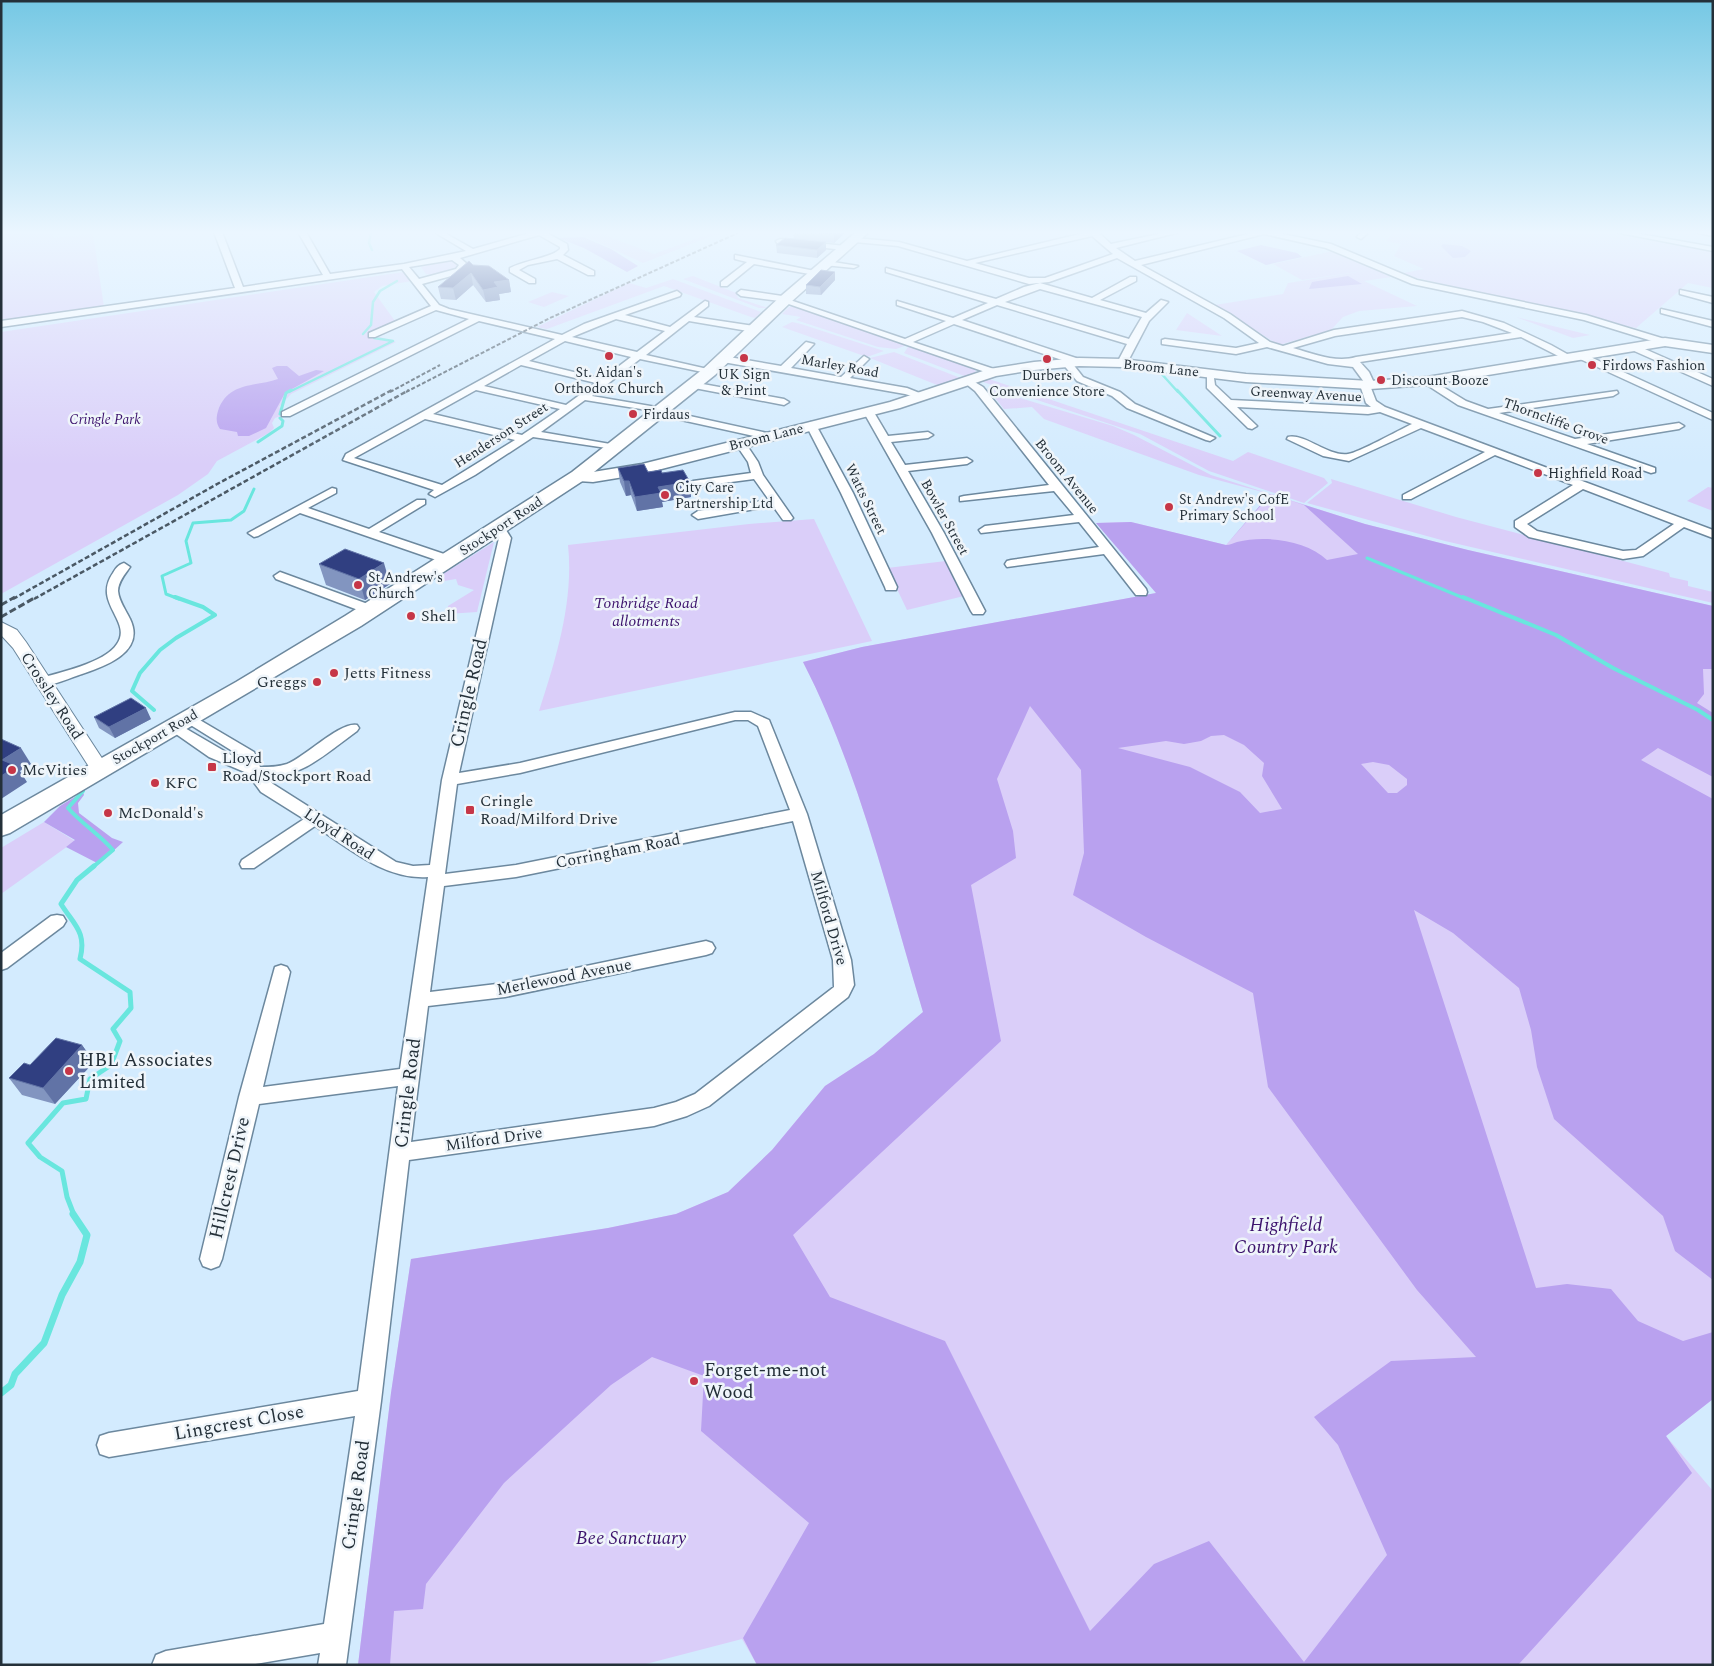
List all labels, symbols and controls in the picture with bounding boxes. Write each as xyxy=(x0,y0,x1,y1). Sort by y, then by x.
street label: Marley Road xyxy=(800,349,881,383)
marker: St. Aidan's Orthodox Church xyxy=(603,350,615,362)
marker: UK Sign & Print xyxy=(738,352,750,364)
marker: Durbers Convenience Store xyxy=(1041,353,1053,365)
street label: Broom Lane xyxy=(1122,354,1200,382)
place label: Firdows Fashion xyxy=(1602,355,1705,376)
marker: Firdows Fashion xyxy=(1586,359,1598,371)
place label: St. Aidan's Orthodox Church xyxy=(554,362,664,399)
place label: UK Sign & Print xyxy=(718,364,770,401)
place label: Durbers Convenience Store xyxy=(989,365,1105,402)
place label: Discount Booze xyxy=(1391,370,1489,391)
marker: Discount Booze xyxy=(1375,374,1387,386)
street label: Greenway Avenue xyxy=(1250,381,1363,407)
street label: Thorncliffe Grove xyxy=(1500,392,1612,450)
street label: Henderson Street xyxy=(450,397,552,473)
place label: Firdaus xyxy=(643,404,690,425)
marker: Firdaus xyxy=(627,408,639,420)
park label: Cringle Park xyxy=(69,409,141,430)
street label: Broom Lane xyxy=(727,418,806,456)
street label: Broom Avenue xyxy=(1030,434,1104,518)
street label: Watts Street xyxy=(840,460,892,538)
place label: Highfield Road xyxy=(1548,463,1642,484)
marker: Highfield Road xyxy=(1532,467,1544,479)
street label: Bowler Street xyxy=(915,475,975,559)
place label: City Care Partnership Ltd xyxy=(675,477,773,514)
marker: City Care Partnership Ltd xyxy=(659,489,671,501)
place label: St Andrew's CofE Primary School xyxy=(1179,489,1289,526)
street label: Stockport Road xyxy=(455,491,547,561)
marker: St Andrew's CofE Primary School xyxy=(1163,501,1175,513)
place label: St Andrew's Church xyxy=(368,567,443,604)
marker: St Andrew's Church xyxy=(352,579,364,591)
park label: Tonbridge Road allotments xyxy=(594,591,698,633)
place label: Shell xyxy=(421,604,456,628)
marker: Shell xyxy=(405,610,417,622)
street label: Cringle Road xyxy=(442,636,496,750)
street label: Crossley Road xyxy=(15,647,89,745)
place label: Jetts Fitness xyxy=(344,661,431,685)
marker: Jetts Fitness xyxy=(328,667,340,679)
place label: Greggs xyxy=(257,670,307,694)
marker: Greggs xyxy=(311,676,323,688)
street label: Stockport Road xyxy=(108,704,202,770)
place label: Lloyd Road/Stockport Road xyxy=(222,746,372,788)
place label: McVities xyxy=(22,758,87,782)
marker: Lloyd Road/Stockport Road xyxy=(206,761,218,773)
marker: McVities xyxy=(6,764,18,776)
place label: KFC xyxy=(165,771,198,795)
marker: KFC xyxy=(149,777,161,789)
place label: Cringle Road/Milford Drive xyxy=(480,789,618,831)
place label: McDonald's xyxy=(118,801,204,825)
street label: Lloyd Road xyxy=(299,802,379,866)
marker: Cringle Road/Milford Drive xyxy=(464,804,476,816)
marker: McDonald's xyxy=(102,807,114,819)
street label: Corringham Road xyxy=(554,827,683,875)
street label: Milford Drive xyxy=(804,868,854,968)
street label: Merlewood Avenue xyxy=(494,952,634,1002)
street label: Cringle Road xyxy=(387,1036,429,1150)
place label: HBL Associates Limited xyxy=(79,1046,213,1097)
marker: HBL Associates Limited xyxy=(63,1065,75,1077)
street label: Hillcrest Drive xyxy=(202,1114,258,1242)
street label: Milford Drive xyxy=(444,1120,544,1158)
park label: Highfield Country Park xyxy=(1234,1211,1338,1262)
place label: Forget-me-not Wood xyxy=(704,1356,827,1407)
marker: Forget-me-not Wood xyxy=(688,1375,700,1387)
street label: Lingcrest Close xyxy=(172,1397,306,1449)
street label: Cringle Road xyxy=(334,1438,378,1552)
park label: Bee Sanctuary xyxy=(576,1524,687,1553)

